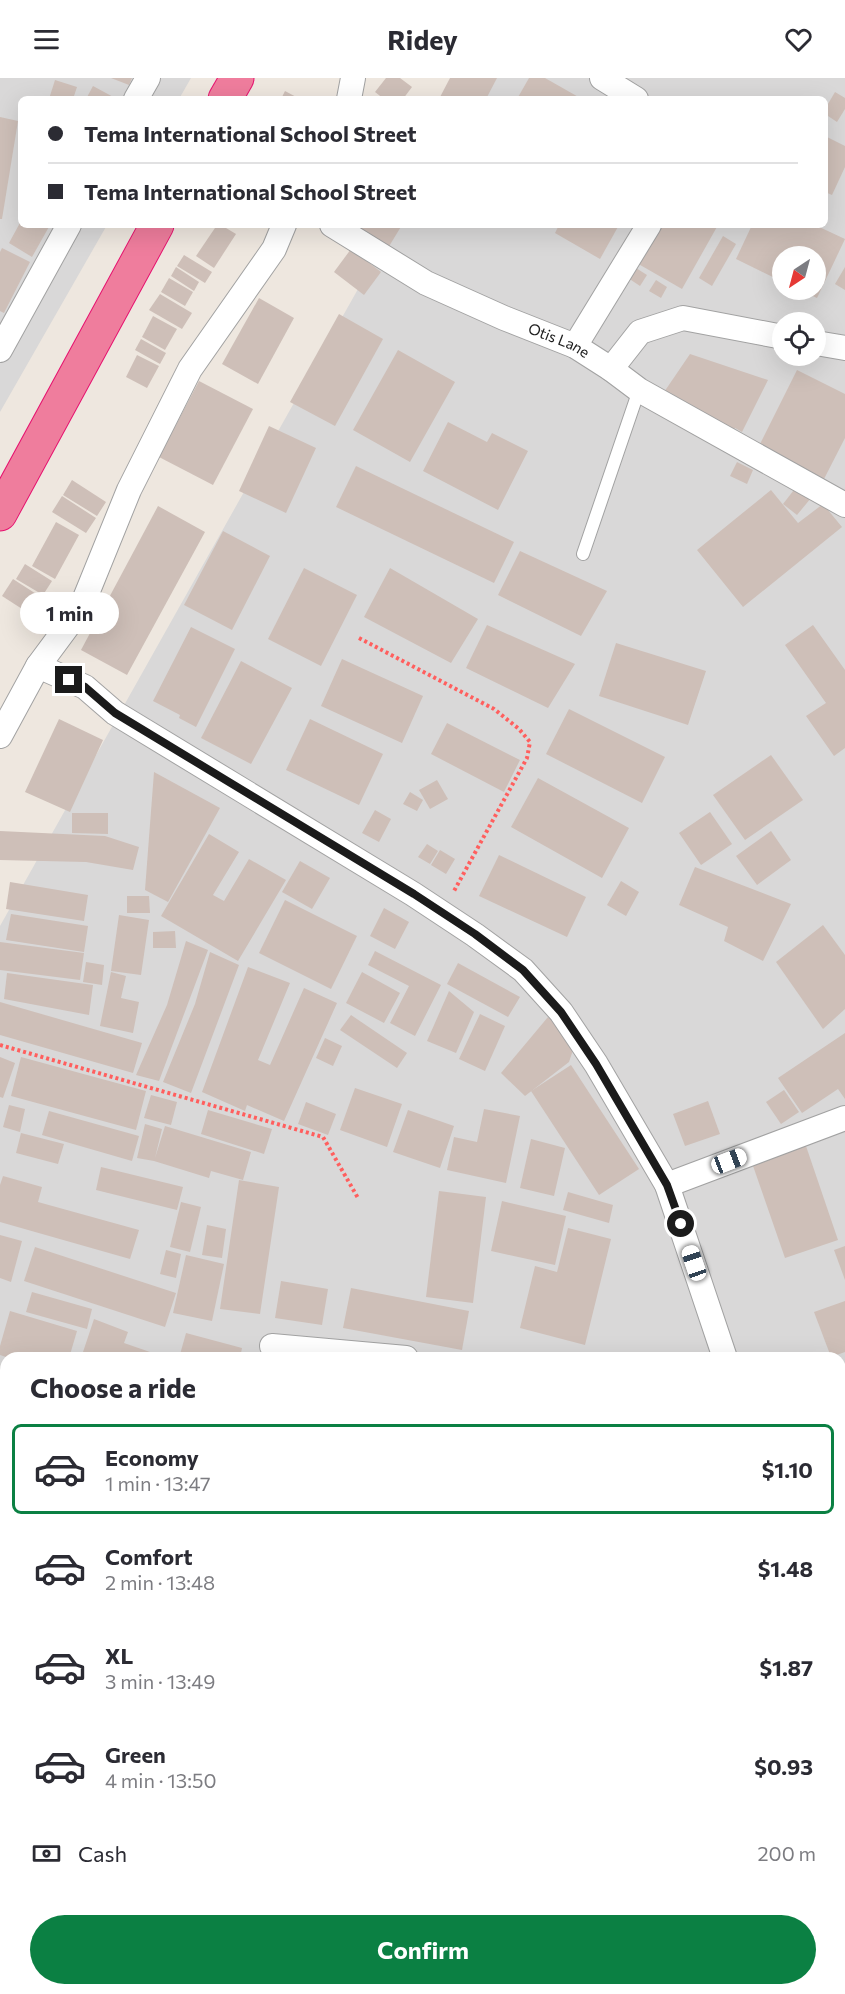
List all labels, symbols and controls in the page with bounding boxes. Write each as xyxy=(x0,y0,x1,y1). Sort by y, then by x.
icon: menu xyxy=(30,23,63,56)
text: Ridey xyxy=(387,23,458,56)
icon: heart xyxy=(782,23,815,56)
text: Tema International School Street xyxy=(84,120,417,147)
text: Tema International School Street xyxy=(84,178,417,205)
north arrow xyxy=(772,246,826,300)
map controls xyxy=(772,246,826,366)
button: locate xyxy=(772,312,826,366)
street label: Otis Lane xyxy=(526,318,593,361)
callout: 1 min xyxy=(20,593,118,635)
text: 1 min xyxy=(46,601,93,625)
route end xyxy=(55,666,82,693)
car xyxy=(709,1146,749,1176)
route start xyxy=(667,1210,694,1237)
car xyxy=(680,1243,708,1283)
text: Choose a ride xyxy=(30,1371,196,1404)
icon: car xyxy=(33,1442,87,1496)
text: Economy xyxy=(105,1444,199,1471)
text: $1.10 xyxy=(762,1456,813,1483)
text: 1 min · 13:47 xyxy=(105,1471,211,1495)
icon: car xyxy=(33,1541,87,1595)
text: Comfort xyxy=(105,1543,193,1570)
text: $1.48 xyxy=(758,1555,813,1582)
text: 2 min · 13:48 xyxy=(105,1570,215,1594)
icon: car xyxy=(33,1640,87,1694)
text: XL xyxy=(105,1642,133,1669)
text: $1.87 xyxy=(759,1654,813,1681)
text: 3 min · 13:49 xyxy=(105,1669,216,1693)
icon: car xyxy=(33,1739,87,1793)
text: Green xyxy=(105,1741,166,1768)
text: $0.93 xyxy=(754,1753,813,1780)
text: 4 min · 13:50 xyxy=(105,1768,216,1792)
icon: cash xyxy=(30,1837,63,1870)
text: Cash xyxy=(78,1840,127,1867)
text: 200 m xyxy=(758,1841,816,1865)
button: Confirm xyxy=(30,1915,816,1984)

